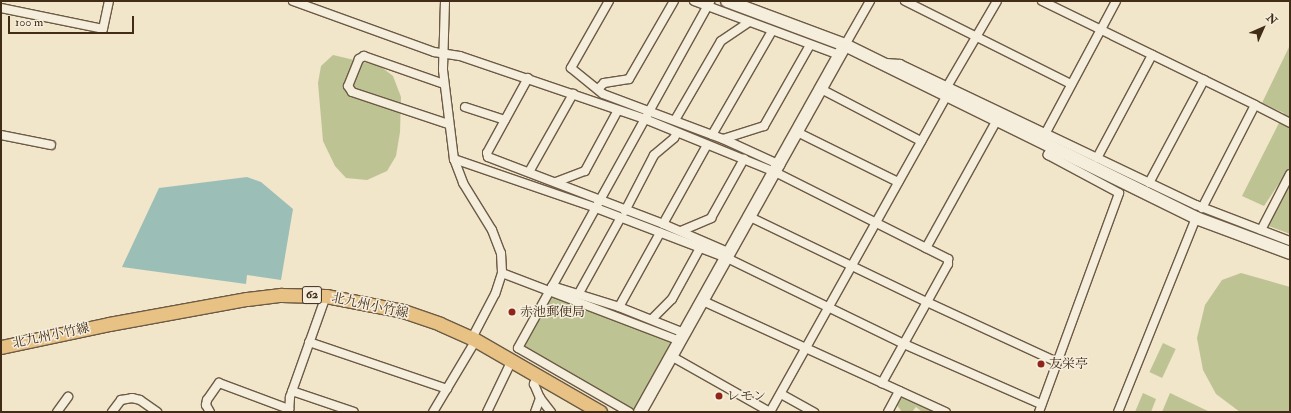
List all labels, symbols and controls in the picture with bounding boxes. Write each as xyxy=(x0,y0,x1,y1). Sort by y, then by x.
scale bar xyxy=(10,8,136,34)
north arrow xyxy=(1243,8,1283,48)
text: N xyxy=(1264,11,1280,27)
text: 100 m xyxy=(15,15,43,30)
road number: 62 xyxy=(301,285,323,305)
street label: 北九州小竹線 xyxy=(330,290,410,322)
place label: 赤池郵便局 xyxy=(520,304,585,320)
marker: 赤池郵便局 xyxy=(507,307,517,317)
street label: 北九州小竹線 xyxy=(11,320,91,352)
place label: 友栄亭 xyxy=(1049,356,1088,372)
marker: 友栄亭 xyxy=(1036,359,1046,369)
place label: レモン xyxy=(727,388,766,404)
marker: レモン xyxy=(714,391,724,401)

